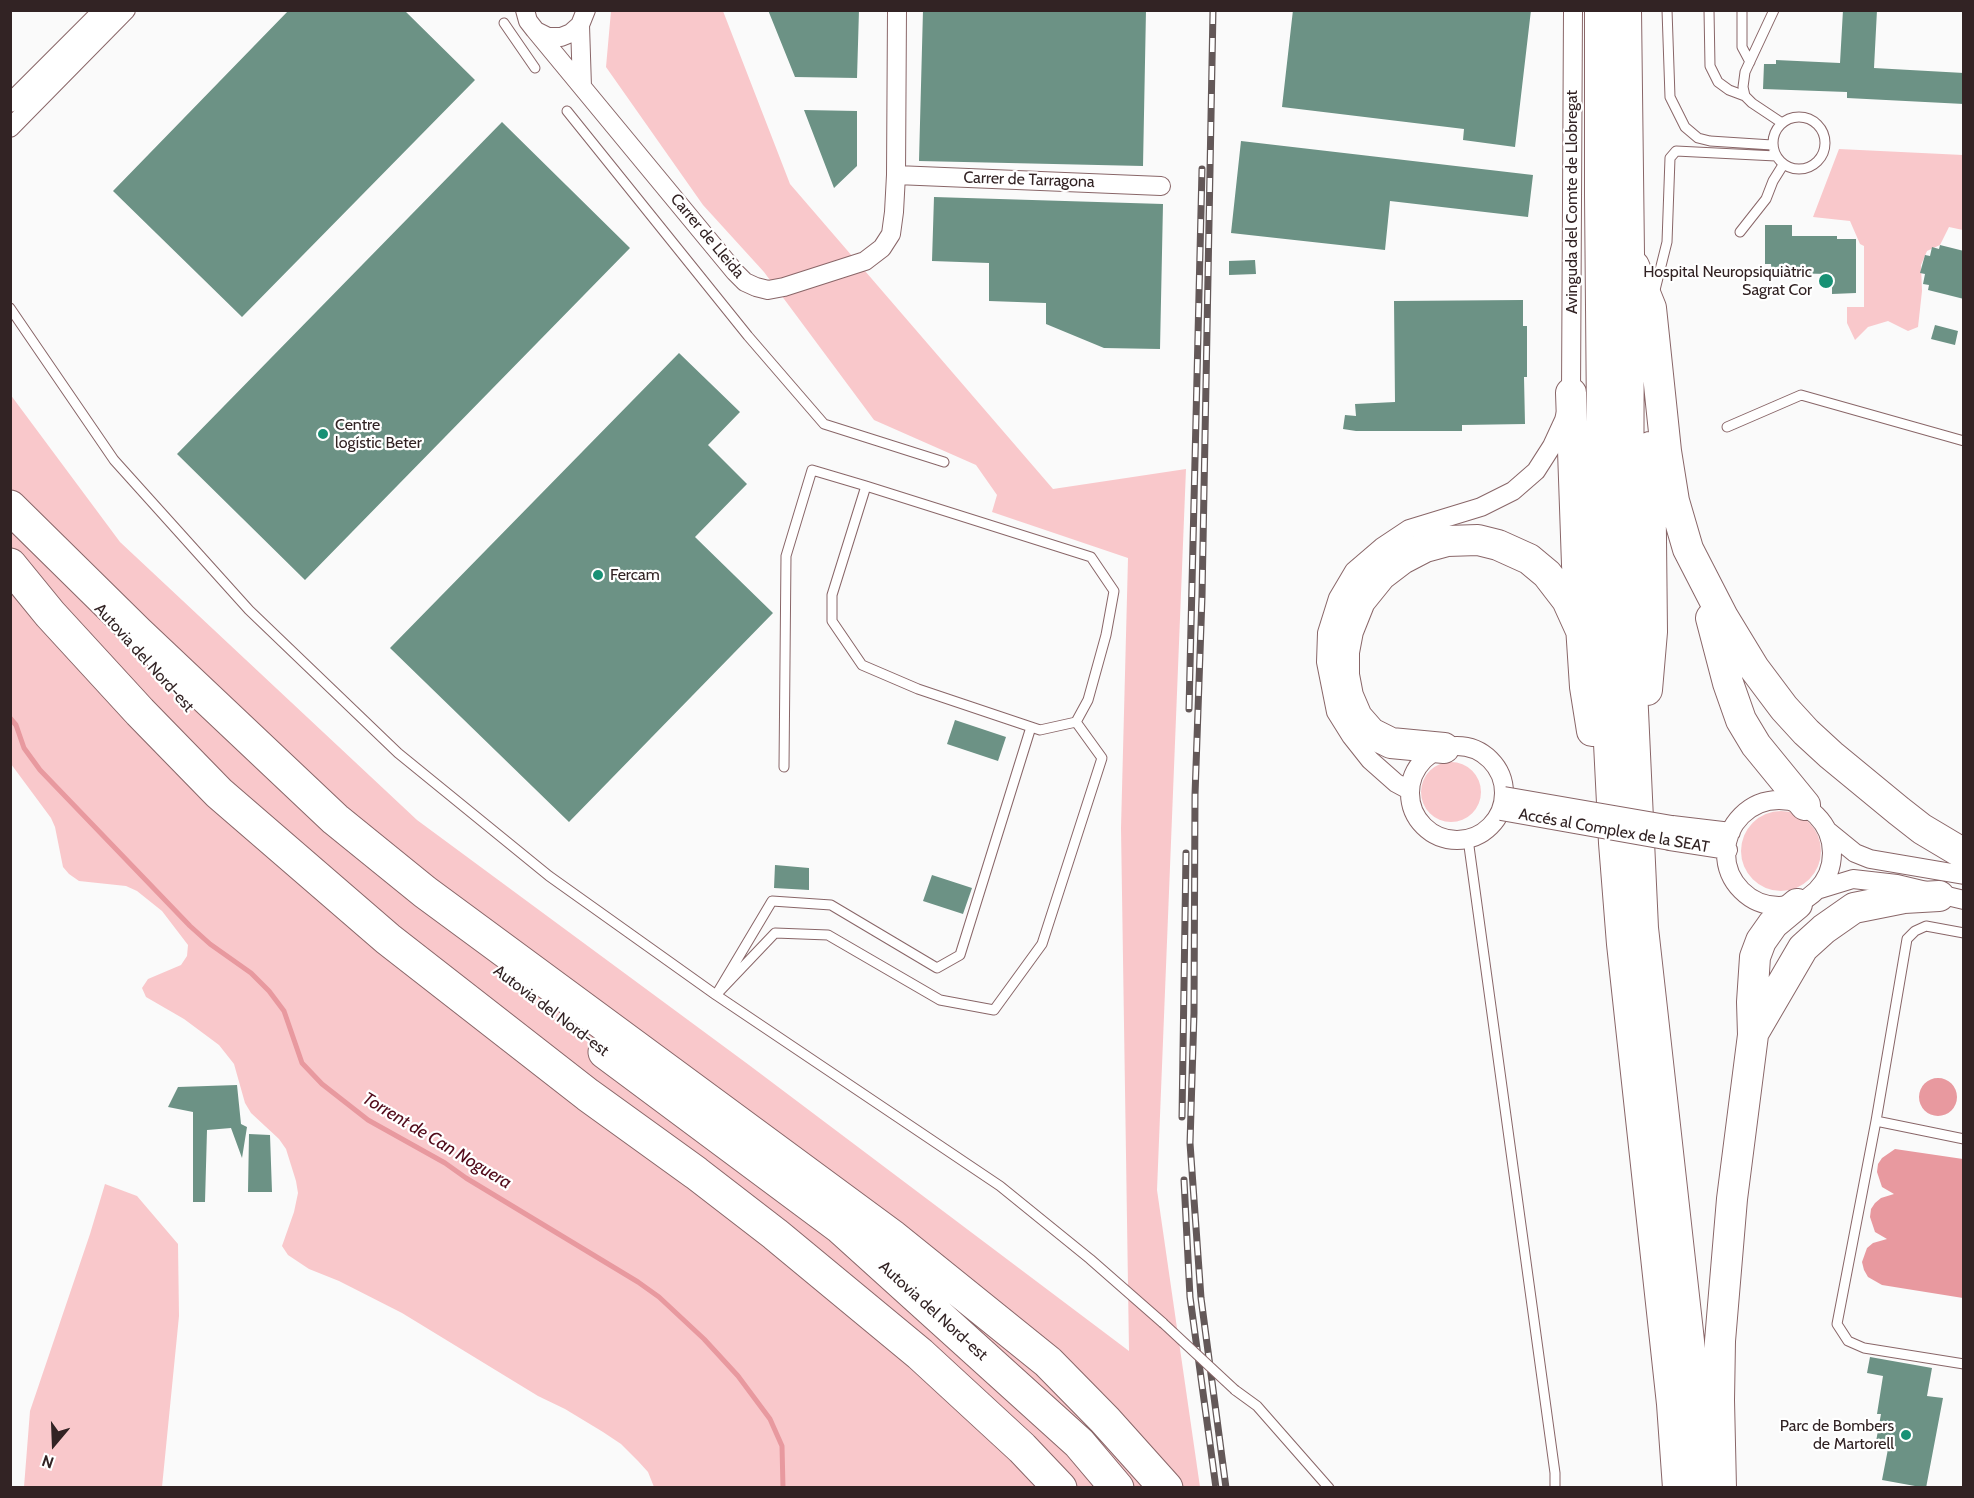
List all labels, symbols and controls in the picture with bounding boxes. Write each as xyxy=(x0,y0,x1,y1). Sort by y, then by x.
street label: Avinguda del Comte de Llobregat xyxy=(1562,90,1582,314)
street label: Carrer de Tarragona xyxy=(963,168,1095,192)
street label: Carrer de Lleida xyxy=(666,190,748,282)
place label: Hospital Neuropsiquiàtric Sagrat Cor xyxy=(1643,262,1812,300)
marker: Hospital Neuropsiquiàtric Sagrat Cor xyxy=(1817,272,1835,290)
place label: Centre logístic Beter xyxy=(335,415,422,453)
marker: Centre logístic Beter xyxy=(316,427,330,441)
place label: Fercam xyxy=(610,565,660,585)
marker: Fercam xyxy=(591,568,605,582)
street label: Autovia del Nord-est xyxy=(90,600,198,716)
street label: Accés al Complex de la SEAT xyxy=(1517,805,1711,857)
street label: Autovia del Nord-est xyxy=(489,961,613,1061)
water label: Torrent de Can Noguera xyxy=(359,1088,515,1194)
street label: Autovia del Nord-est xyxy=(875,1257,991,1365)
north arrow xyxy=(24,1414,84,1474)
place label: Parc de Bombers de Martorell xyxy=(1780,1416,1894,1454)
marker: Parc de Bombers de Martorell xyxy=(1899,1428,1913,1442)
text: N xyxy=(40,1451,56,1472)

